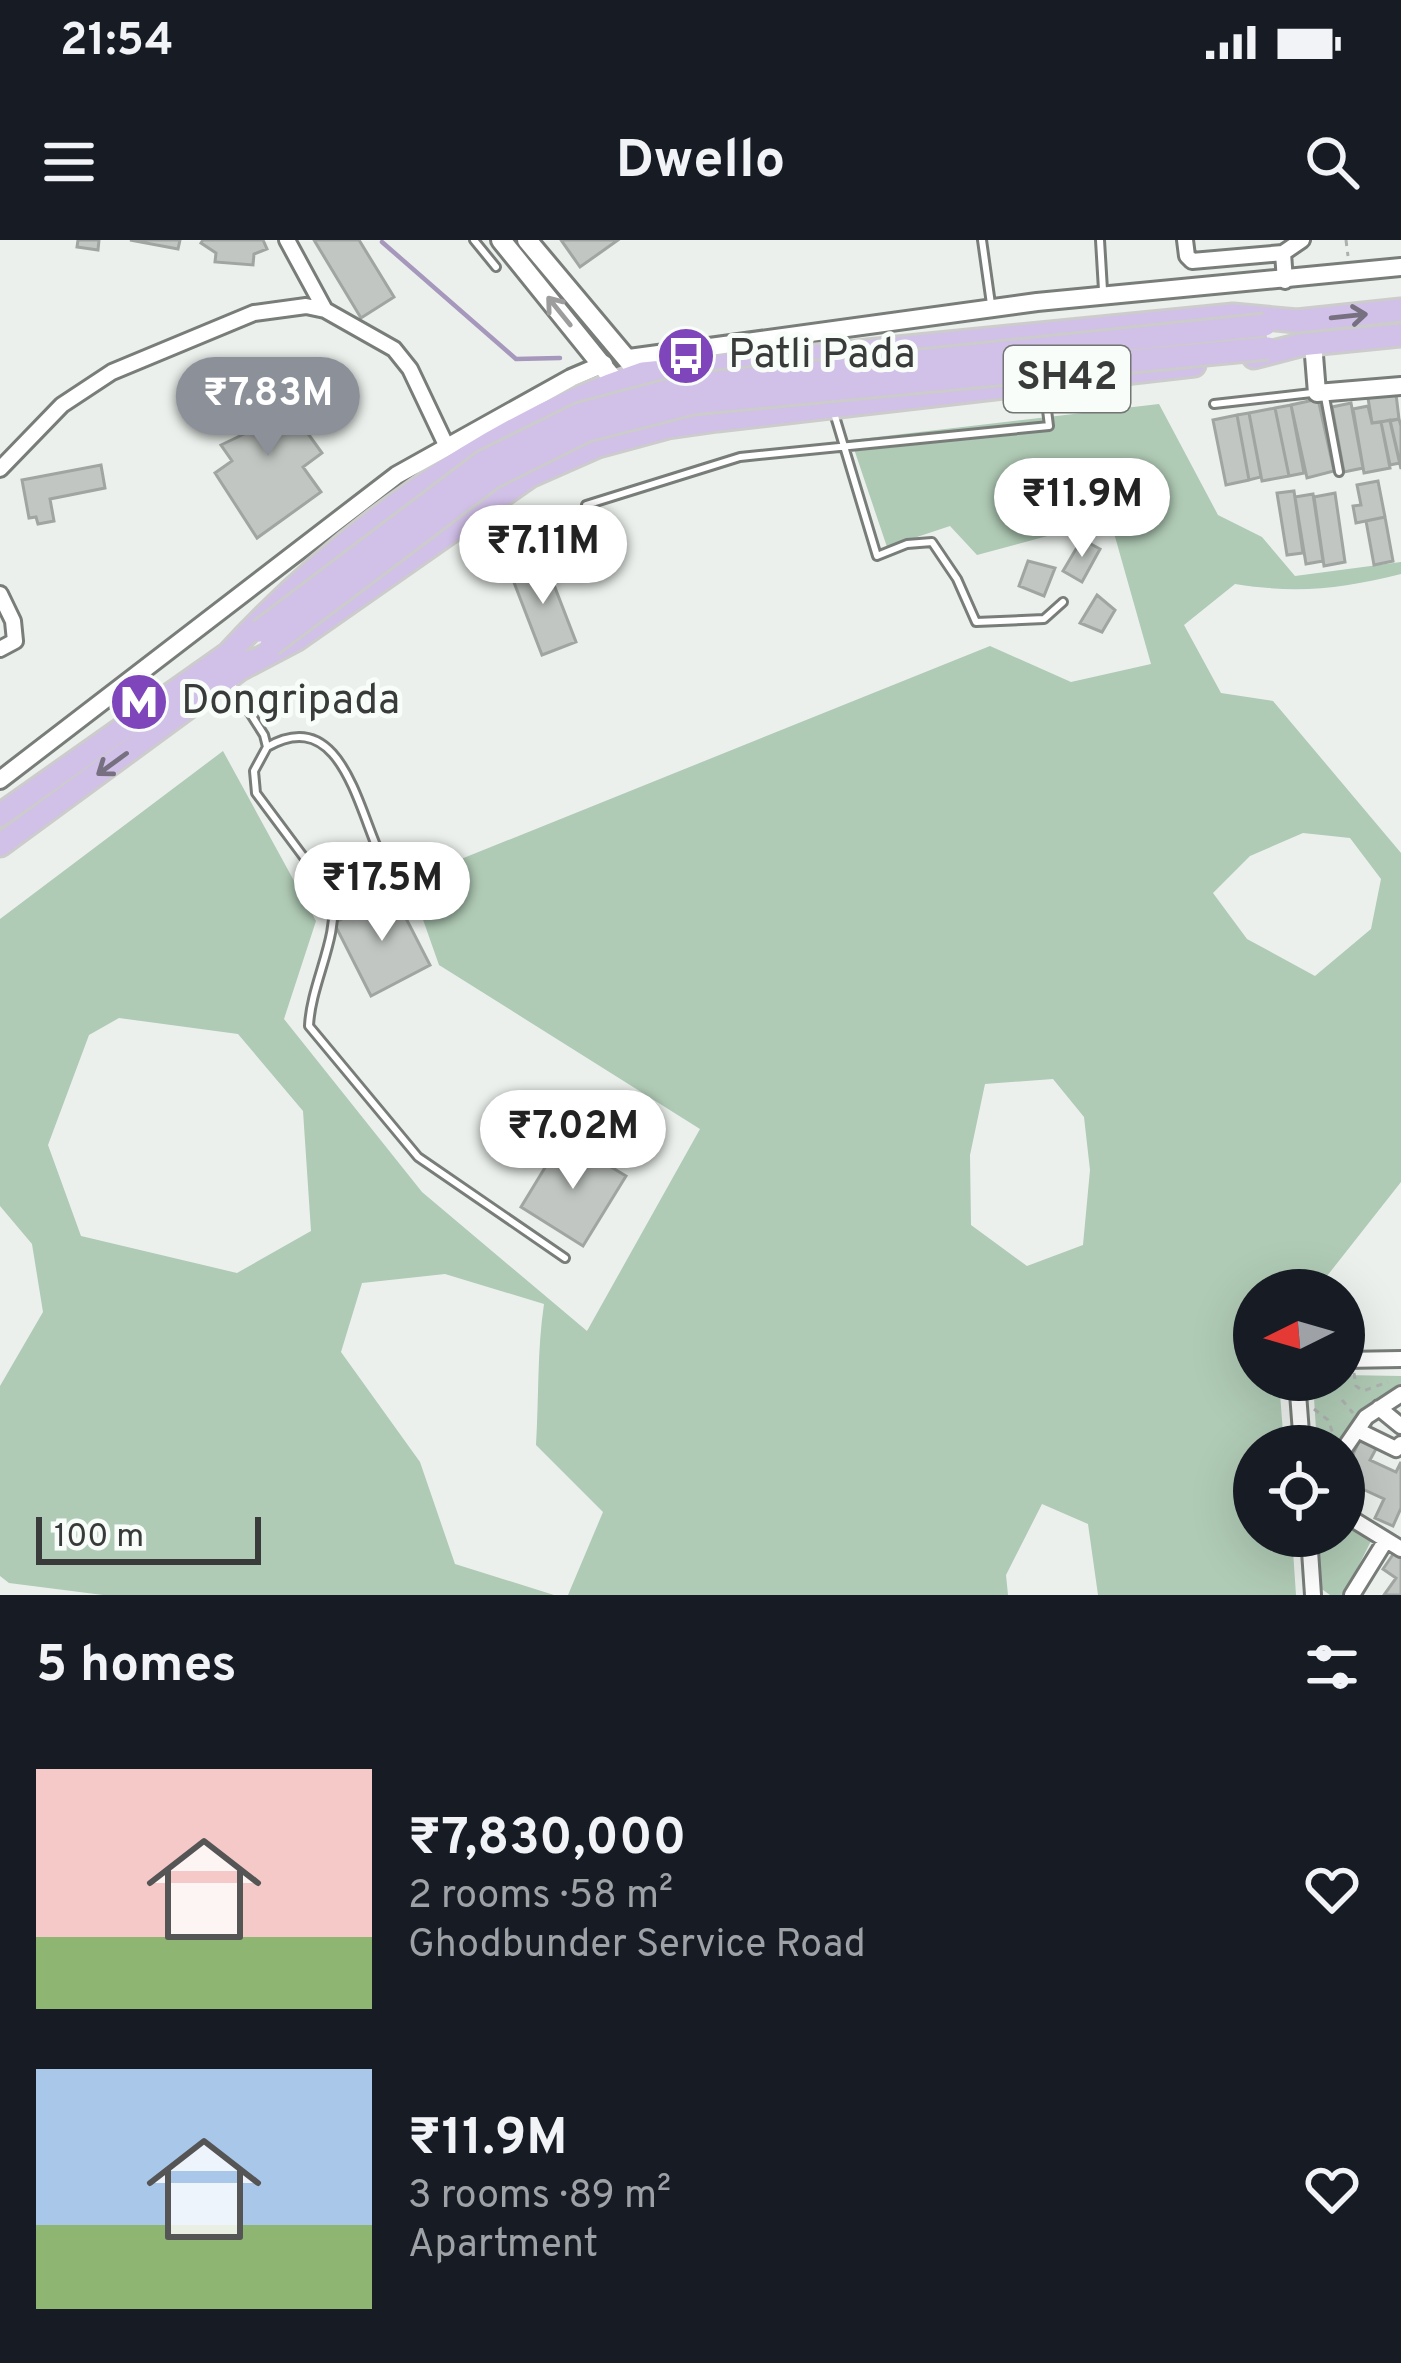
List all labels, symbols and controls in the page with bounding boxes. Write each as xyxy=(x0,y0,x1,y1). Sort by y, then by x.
text: 21:54 xyxy=(60,14,174,71)
text: Dwello xyxy=(616,128,785,197)
icon: menu xyxy=(36,129,102,195)
icon: search xyxy=(1299,129,1365,195)
one-way arrow xyxy=(546,296,573,327)
one-way arrow xyxy=(1329,304,1368,326)
bus stop icon: Patli Pada xyxy=(655,325,717,387)
place label: Patli Pada xyxy=(728,330,916,383)
road number: SH42 xyxy=(1004,346,1130,412)
pin: ₹7.83M xyxy=(170,357,366,459)
text: ₹7.83M xyxy=(203,371,333,420)
pin: ₹11.9M xyxy=(984,458,1180,560)
text: ₹11.9M xyxy=(1021,472,1143,521)
pin: ₹7.11M xyxy=(445,505,641,607)
text: ₹7.11M xyxy=(486,519,600,568)
metro station icon: Dongripada xyxy=(108,671,170,733)
place label: Dongripada xyxy=(181,676,400,729)
one-way arrow xyxy=(96,751,129,776)
pin: ₹17.5M xyxy=(284,842,480,944)
text: ₹17.5M xyxy=(321,856,443,905)
pin: ₹7.02M xyxy=(475,1090,671,1192)
text: ₹7.02M xyxy=(507,1104,639,1153)
north arrow xyxy=(1233,1269,1365,1401)
map controls xyxy=(1233,1269,1365,1557)
button: locate xyxy=(1233,1425,1365,1557)
scale bar xyxy=(36,1511,261,1564)
text: 100 m xyxy=(54,1517,144,1559)
icon: filters xyxy=(1299,1634,1365,1700)
text: 5 homes xyxy=(36,1635,237,1700)
text: ₹7,830,000 xyxy=(408,1808,686,1873)
icon: home xyxy=(132,1817,276,1961)
icon: heart xyxy=(1299,1856,1365,1922)
text: 2 rooms · 58 m² xyxy=(408,1873,673,1922)
text: Ghodbunder Service Road xyxy=(408,1922,866,1971)
text: ₹11.9M xyxy=(408,2108,568,2173)
icon: home xyxy=(132,2117,276,2261)
icon: heart xyxy=(1299,2156,1365,2222)
text: 3 rooms · 89 m² xyxy=(408,2173,671,2222)
text: Apartment xyxy=(408,2222,598,2271)

